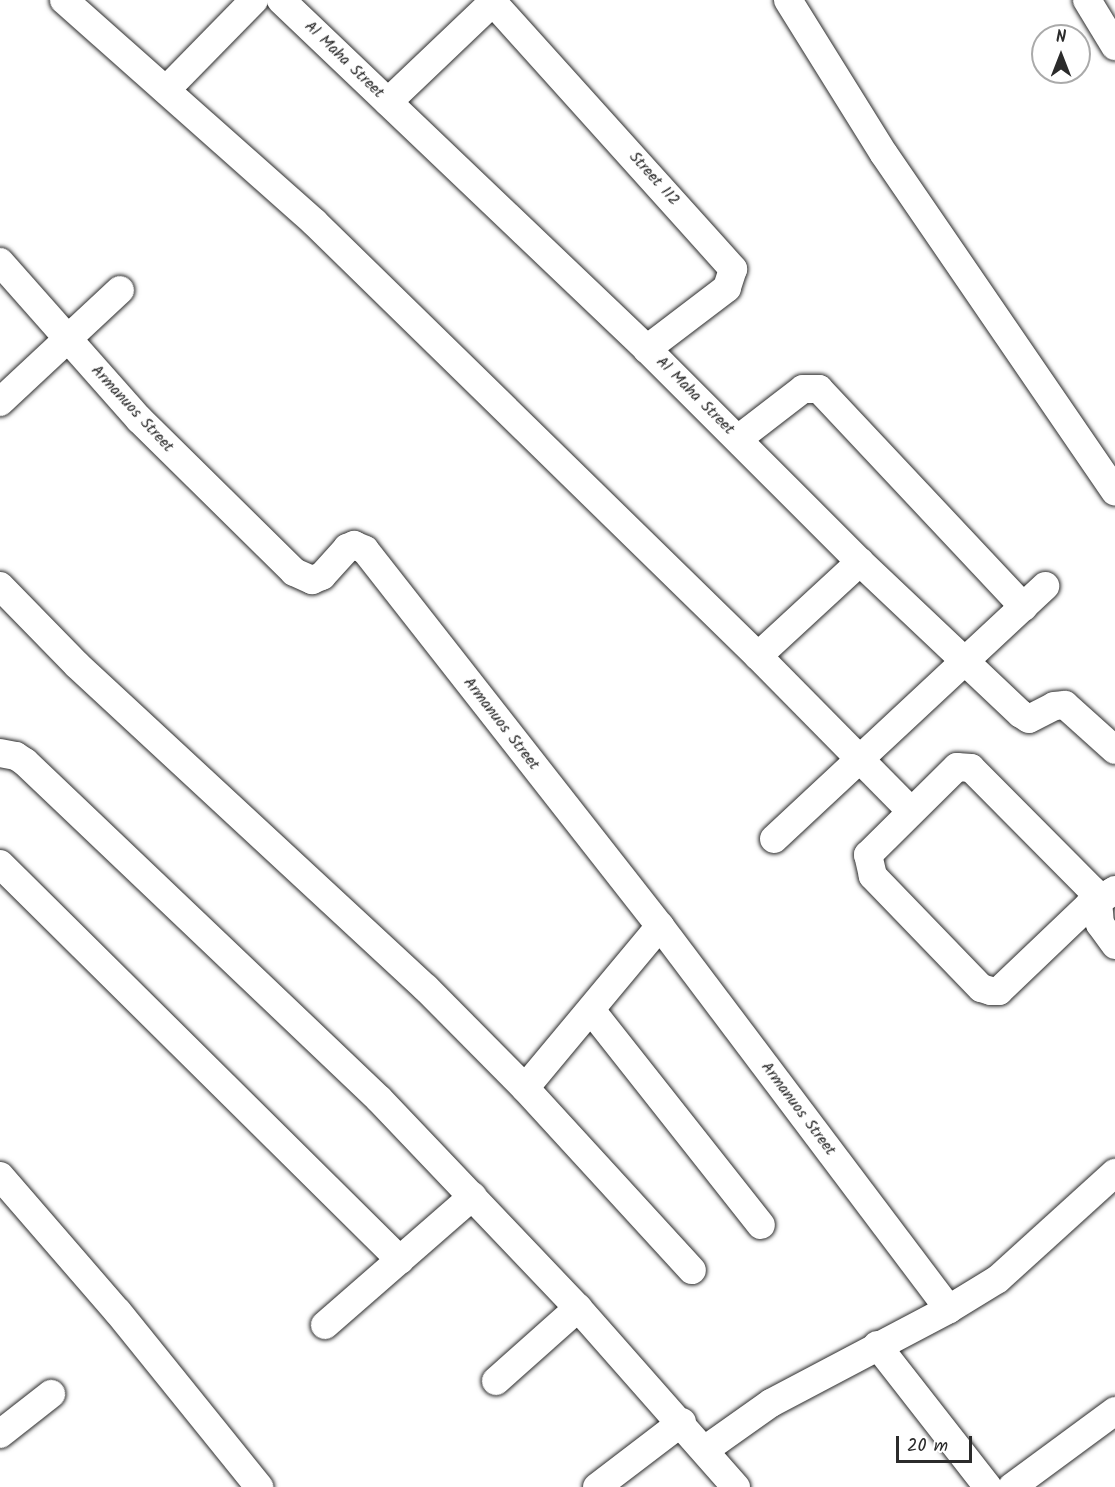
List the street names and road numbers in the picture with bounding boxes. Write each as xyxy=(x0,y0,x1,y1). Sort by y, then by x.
street label: Al Maha Street xyxy=(300,17,388,103)
street label: Street 112 xyxy=(625,148,683,210)
street label: Al Maha Street xyxy=(652,353,738,439)
street label: Armanuos Street xyxy=(87,361,177,457)
street label: Armanuos Street xyxy=(459,674,543,774)
street label: Armanuos Street xyxy=(756,1058,840,1160)

